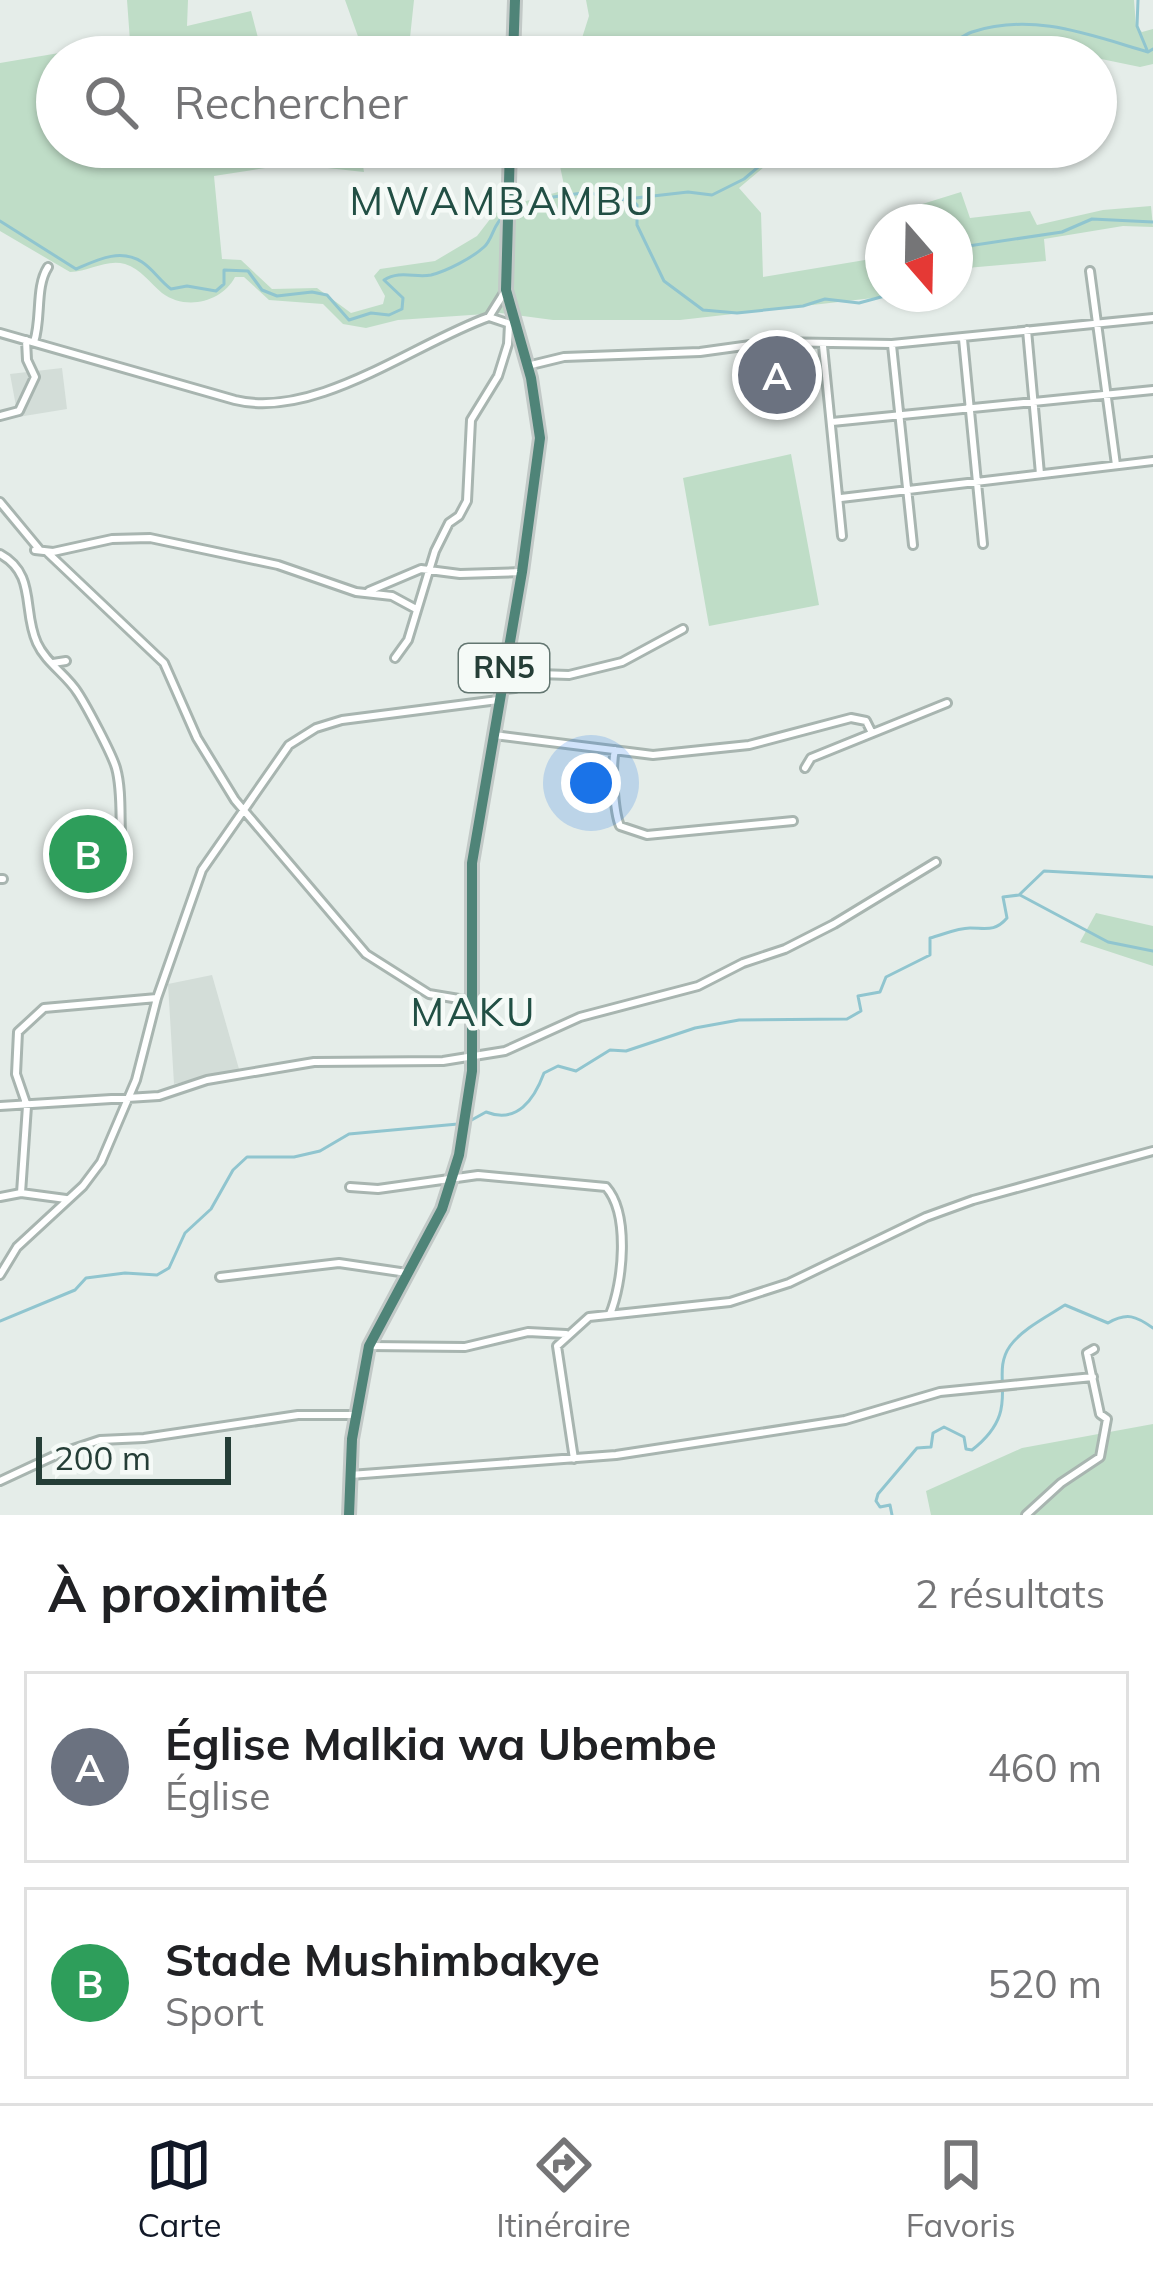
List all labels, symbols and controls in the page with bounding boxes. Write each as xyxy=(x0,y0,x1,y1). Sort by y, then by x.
search box xyxy=(36,36,1117,168)
icon: search xyxy=(78,69,144,135)
text: Rechercher xyxy=(174,74,408,130)
district label: MWAMBAMBU xyxy=(349,176,657,225)
north arrow xyxy=(865,204,973,312)
pin: A xyxy=(738,330,816,420)
road number: RN5 xyxy=(459,644,549,692)
your location xyxy=(561,753,621,813)
pin: B xyxy=(49,809,127,899)
district label: MAKU xyxy=(411,987,537,1036)
scale bar xyxy=(36,1431,231,1484)
text: 200 m xyxy=(54,1437,151,1478)
text: À proximité xyxy=(48,1561,329,1625)
text: 2 résultats xyxy=(915,1569,1105,1618)
text: Église Malkia wa Ubembe xyxy=(165,1715,717,1771)
text: A xyxy=(75,1743,105,1792)
text: 460 m xyxy=(987,1743,1102,1792)
text: Église xyxy=(165,1771,270,1820)
text: Stade Mushimbakye xyxy=(165,1931,600,1987)
text: B xyxy=(77,1959,103,2008)
text: 520 m xyxy=(987,1959,1102,2008)
text: Sport xyxy=(165,1987,264,2036)
tab: Carte xyxy=(137,2132,221,2245)
tab: Itinéraire xyxy=(496,2132,631,2245)
tab: Favoris xyxy=(906,2132,1016,2245)

